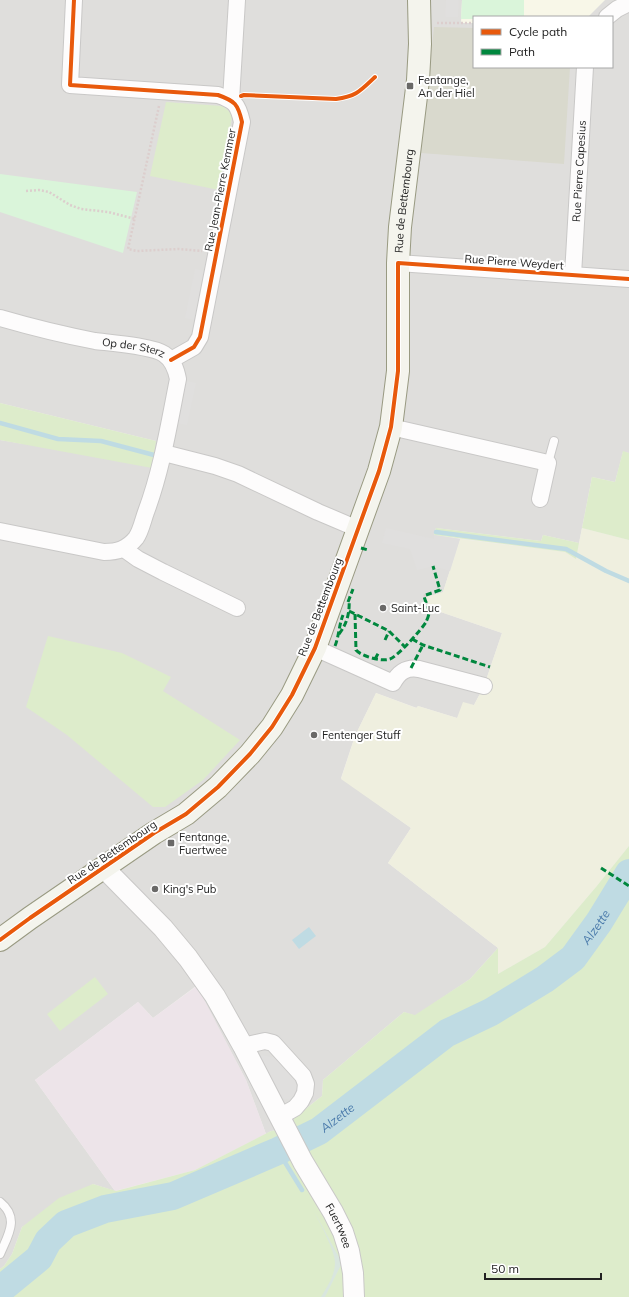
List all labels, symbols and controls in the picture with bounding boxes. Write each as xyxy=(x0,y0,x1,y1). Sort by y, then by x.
legend xyxy=(473,16,613,68)
text: Cycle path xyxy=(509,24,567,39)
text: Path xyxy=(509,44,535,59)
place label: Fentange, An der Hiel xyxy=(418,73,475,100)
marker: Fentange, An der Hiel xyxy=(405,81,415,91)
street label: Rue Pierre Capesius xyxy=(569,120,589,222)
street label: Rue Jean-Pierre Kemmer xyxy=(201,127,239,253)
street label: Rue de Bettembourg xyxy=(392,148,417,254)
street label: Rue Pierre Weydert xyxy=(464,252,564,272)
street label: Op der Sterz xyxy=(101,335,168,361)
street label: Rue de Bettembourg xyxy=(295,556,345,658)
place label: Saint-Luc xyxy=(391,601,440,615)
marker: Saint-Luc xyxy=(378,603,388,613)
place label: Fentenger Stuff xyxy=(322,728,401,742)
marker: Fentenger Stuff xyxy=(309,730,319,740)
street label: Rue de Bettembourg xyxy=(65,817,159,887)
place label: Fentange, Fuertwee xyxy=(179,830,229,857)
marker: Fentange, Fuertwee xyxy=(166,838,176,848)
place label: King's Pub xyxy=(163,882,217,896)
marker: King's Pub xyxy=(150,884,160,894)
water label: Alzette xyxy=(577,906,613,948)
water label: Alzette xyxy=(316,1099,357,1136)
street label: Fuertwee xyxy=(322,1201,355,1250)
scale bar xyxy=(485,1255,601,1281)
text: 50 m xyxy=(491,1261,519,1276)

